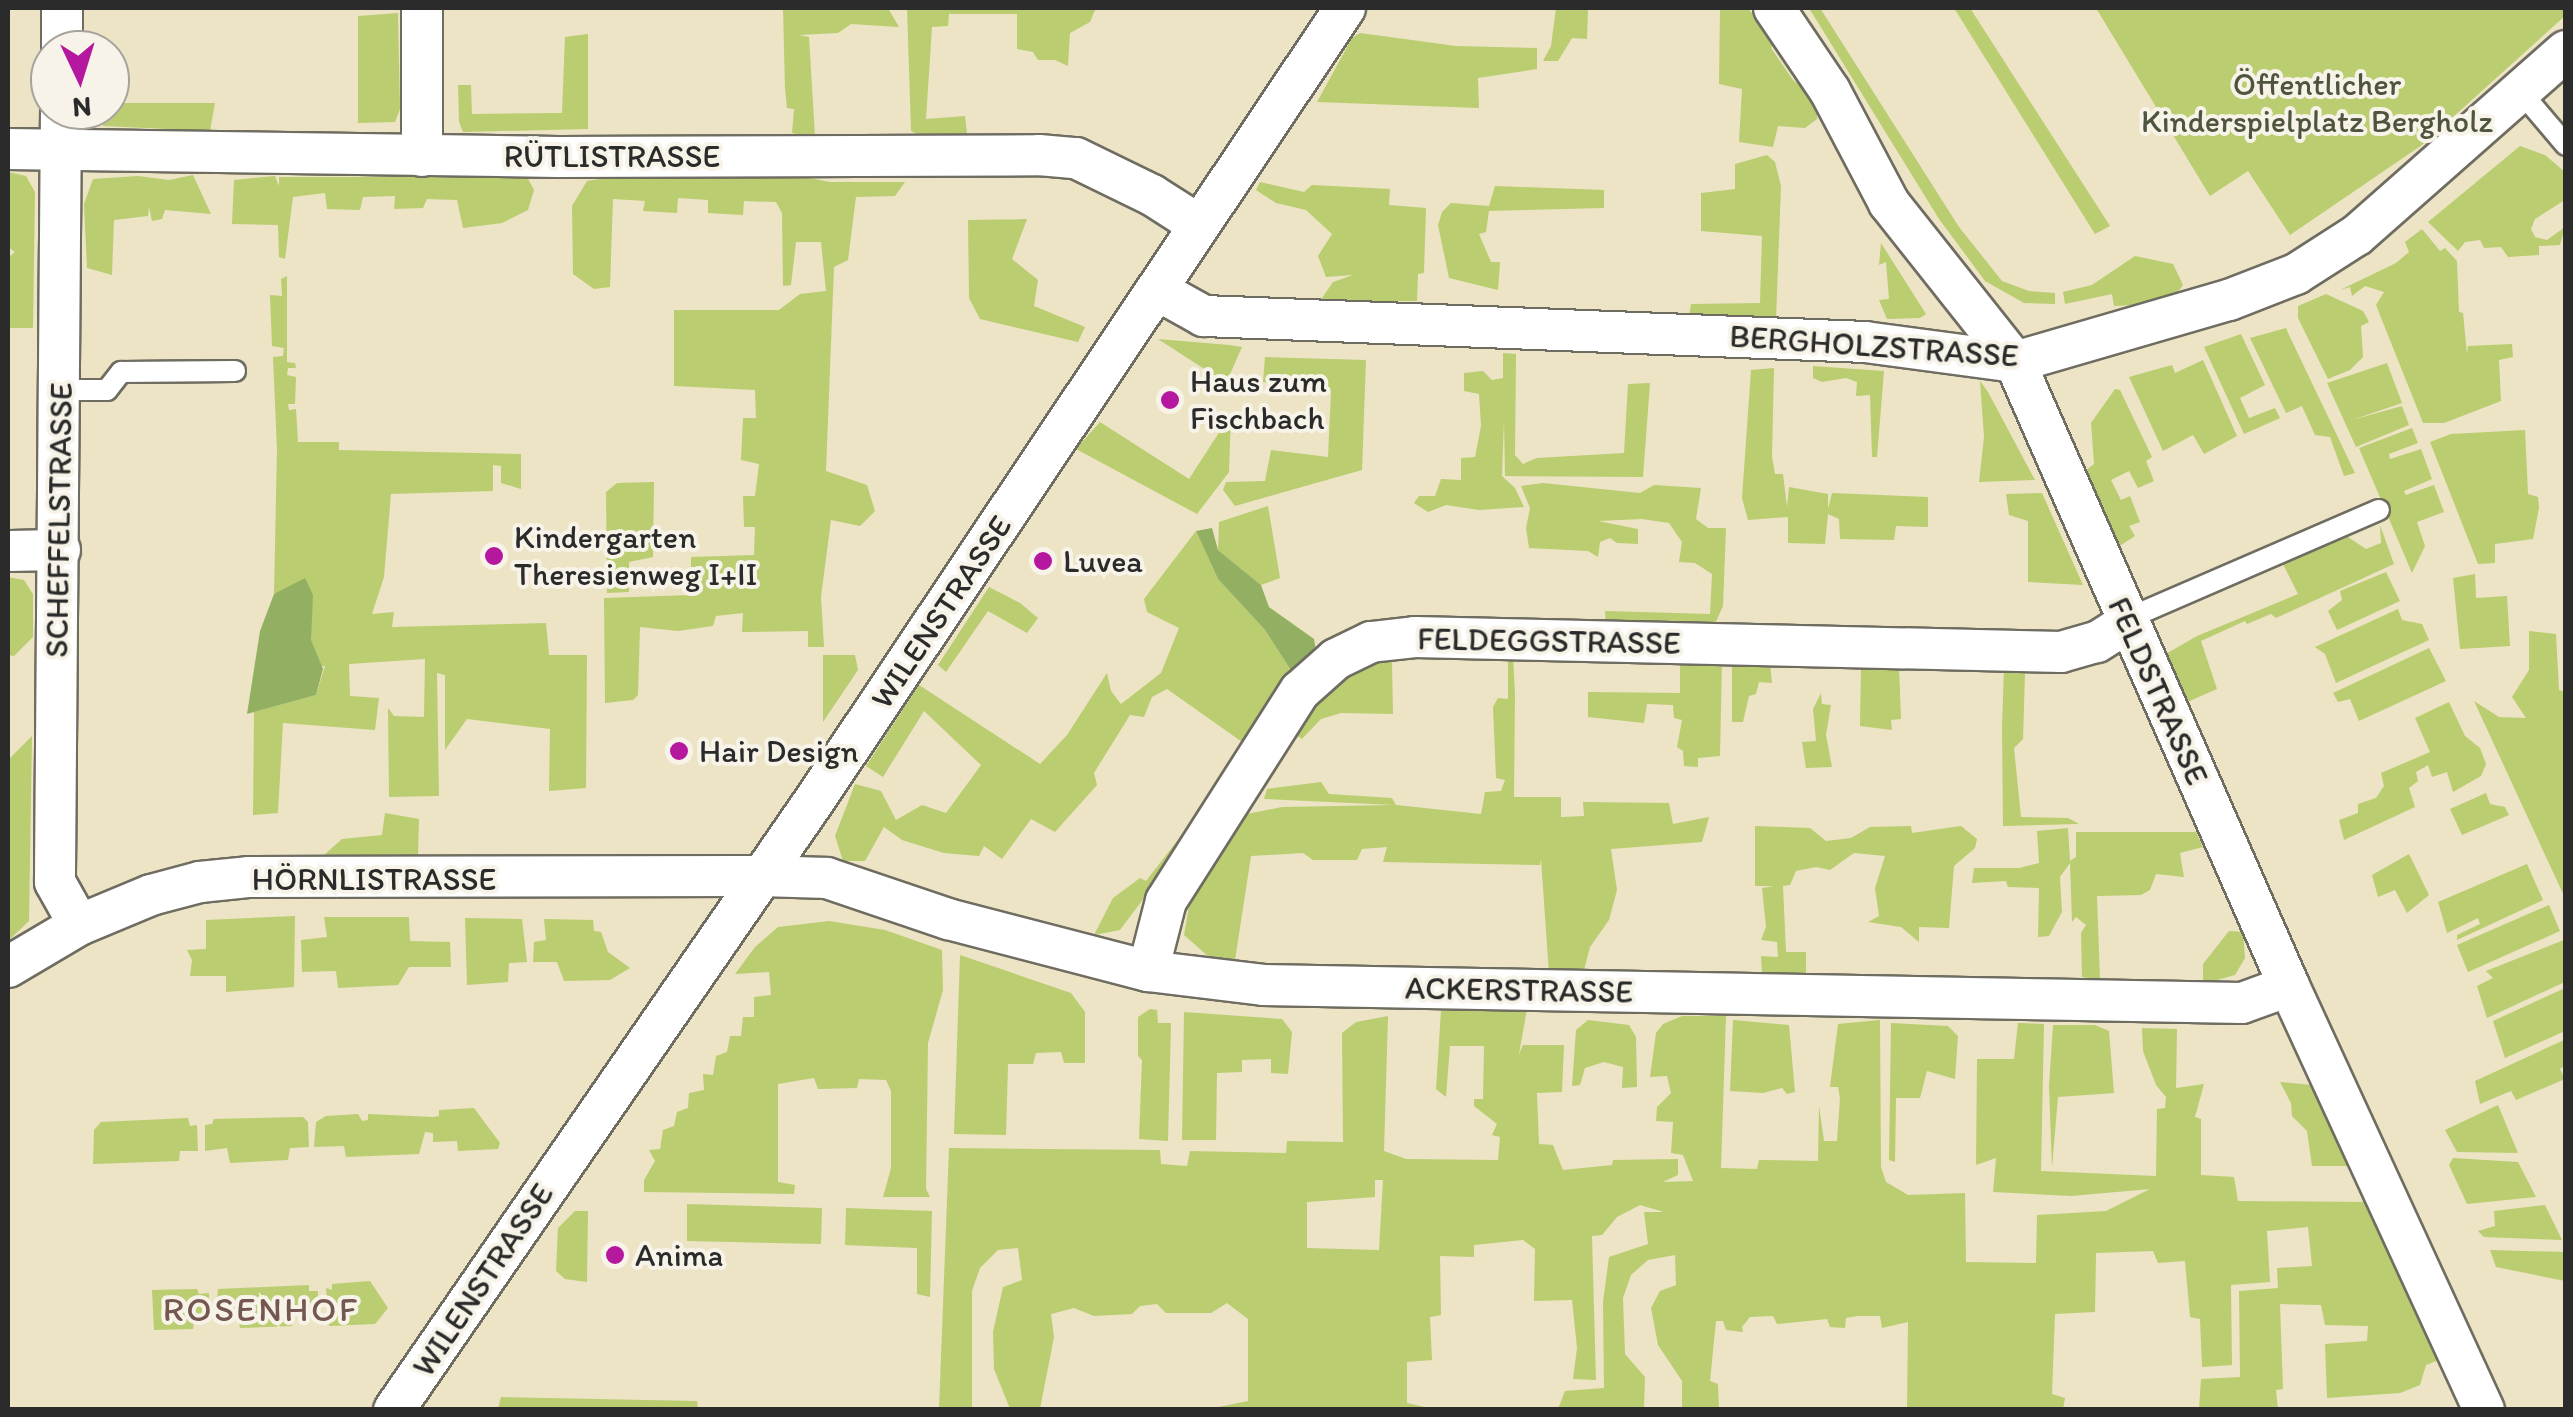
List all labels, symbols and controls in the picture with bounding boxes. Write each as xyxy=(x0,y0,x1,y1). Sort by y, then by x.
north arrow xyxy=(30,30,130,130)
park label: Öffentlicher Kinderspielplatz Bergholz xyxy=(2141,66,2493,141)
text: N xyxy=(71,90,93,126)
street label: RÜTLISTRASSE xyxy=(504,137,720,175)
street label: BERGHOLZSTRASSE xyxy=(1728,317,2020,375)
place label: Haus zum Fischbach xyxy=(1190,363,1326,438)
street label: SCHEFFELSTRASSE xyxy=(37,382,81,658)
marker: Haus zum Fischbach xyxy=(1159,389,1181,411)
street label: WILENSTRASSE xyxy=(862,508,1020,716)
place label: Kindergarten Theresienweg I+II xyxy=(514,519,758,594)
place label: Luvea xyxy=(1063,542,1143,580)
marker: Kindergarten Theresienweg I+II xyxy=(483,545,505,567)
marker: Luvea xyxy=(1032,550,1054,572)
street label: FELDSTRASSE xyxy=(2100,591,2216,791)
street label: FELDEGGSTRASSE xyxy=(1417,620,1681,662)
place label: Hair Design xyxy=(699,732,859,770)
marker: Hair Design xyxy=(668,740,690,762)
street label: HÖRNLISTRASSE xyxy=(252,860,496,898)
street label: ACKERSTRASSE xyxy=(1405,969,1633,1011)
street label: WILENSTRASSE xyxy=(404,1176,562,1384)
place label: Anima xyxy=(635,1236,723,1274)
marker: Anima xyxy=(604,1244,626,1266)
district label: ROSENHOF xyxy=(162,1288,360,1330)

